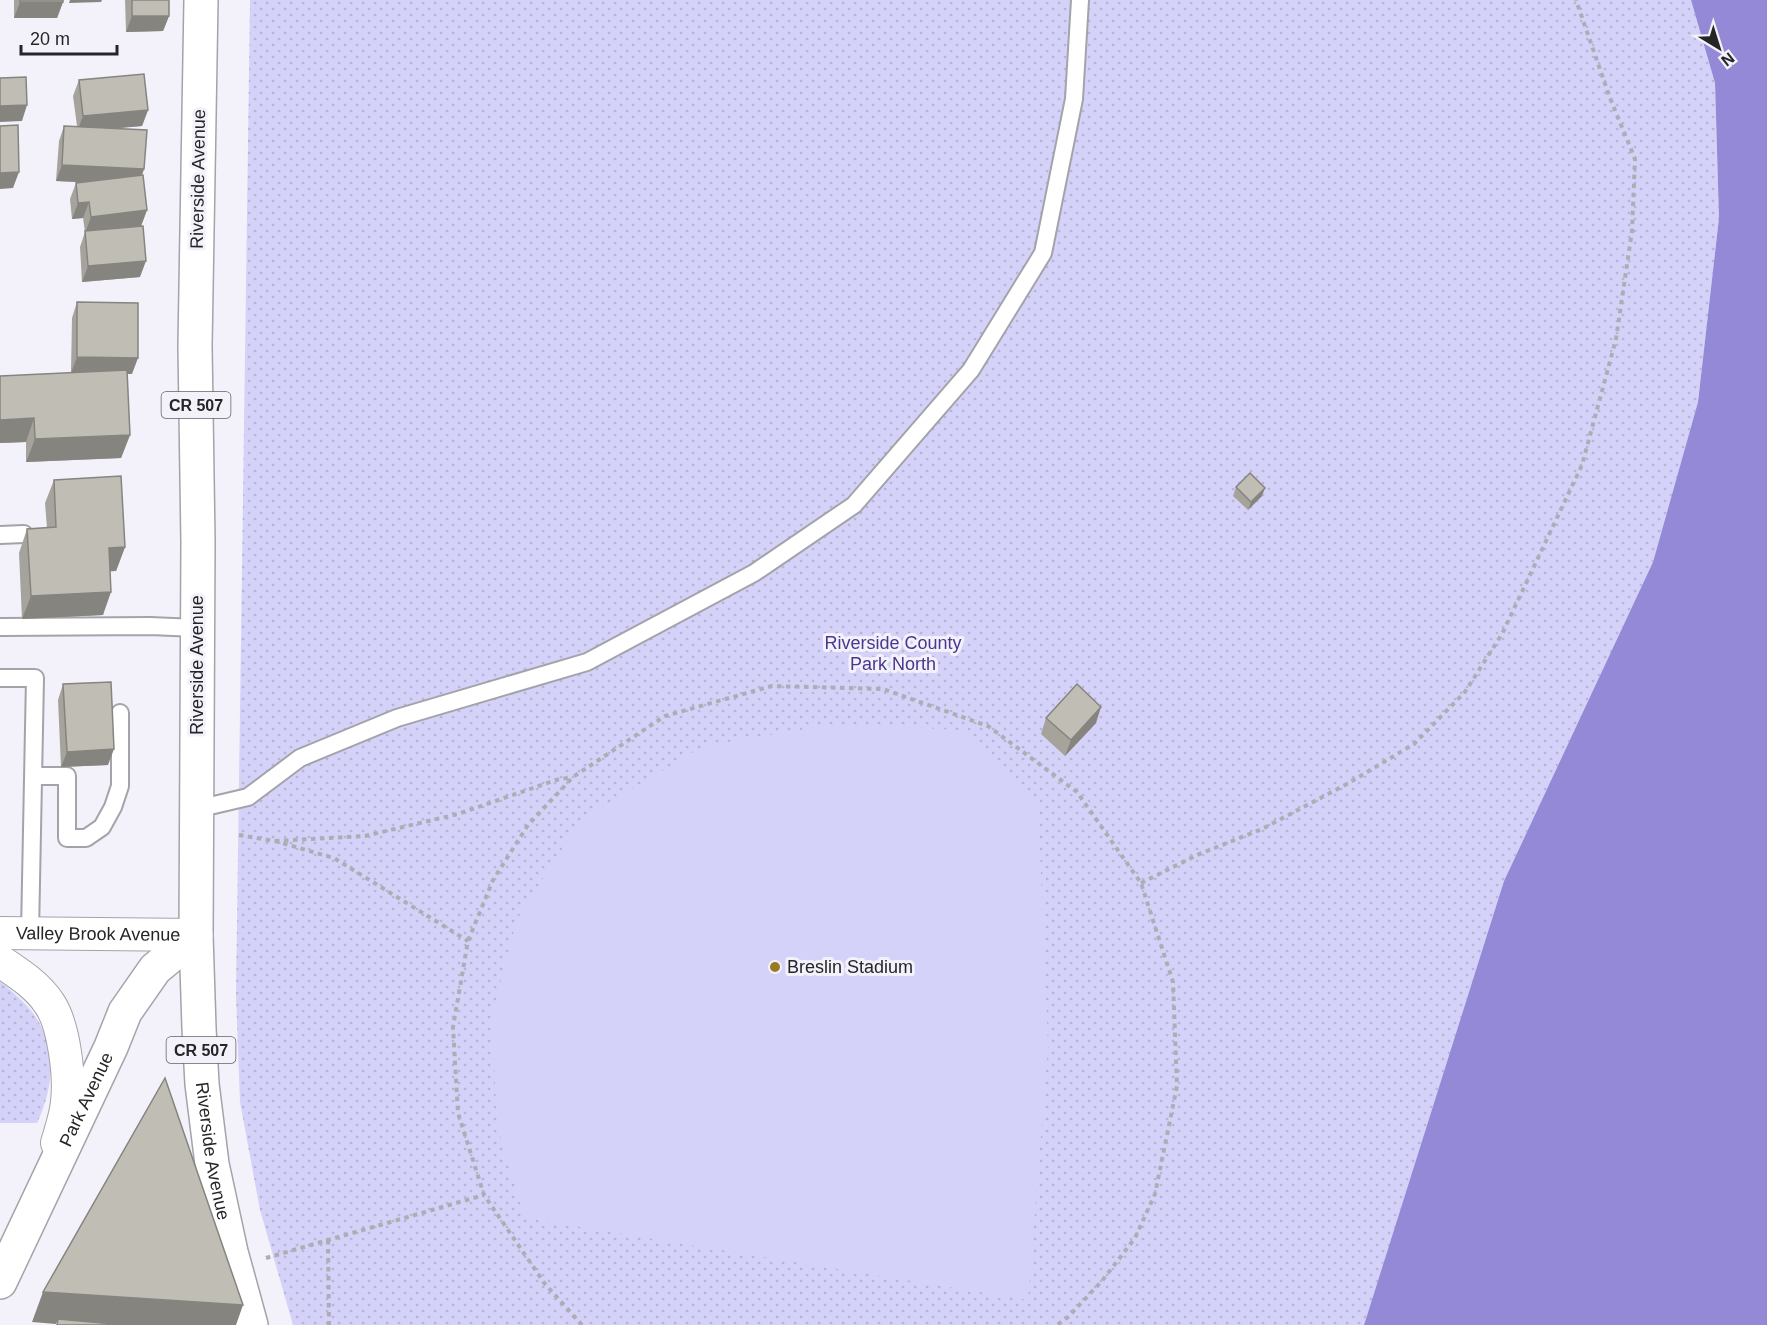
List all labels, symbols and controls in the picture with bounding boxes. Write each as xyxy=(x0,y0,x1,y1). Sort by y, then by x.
scale bar xyxy=(21,18,117,56)
north arrow xyxy=(1689,18,1749,78)
text: 20 m xyxy=(30,29,70,49)
text: N xyxy=(1718,49,1738,70)
street label: Riverside Avenue xyxy=(187,109,209,249)
road number: CR 507 xyxy=(162,392,230,418)
street label: Riverside Avenue xyxy=(187,595,207,735)
park label: Riverside County Park North xyxy=(824,633,962,674)
street label: Valley Brook Avenue xyxy=(16,923,180,945)
place label: Breslin Stadium xyxy=(787,957,913,977)
marker: Breslin Stadium xyxy=(768,960,782,974)
road number: CR 507 xyxy=(166,1037,236,1063)
street label: Park Avenue xyxy=(55,1049,117,1150)
street label: Riverside Avenue xyxy=(192,1081,234,1222)

